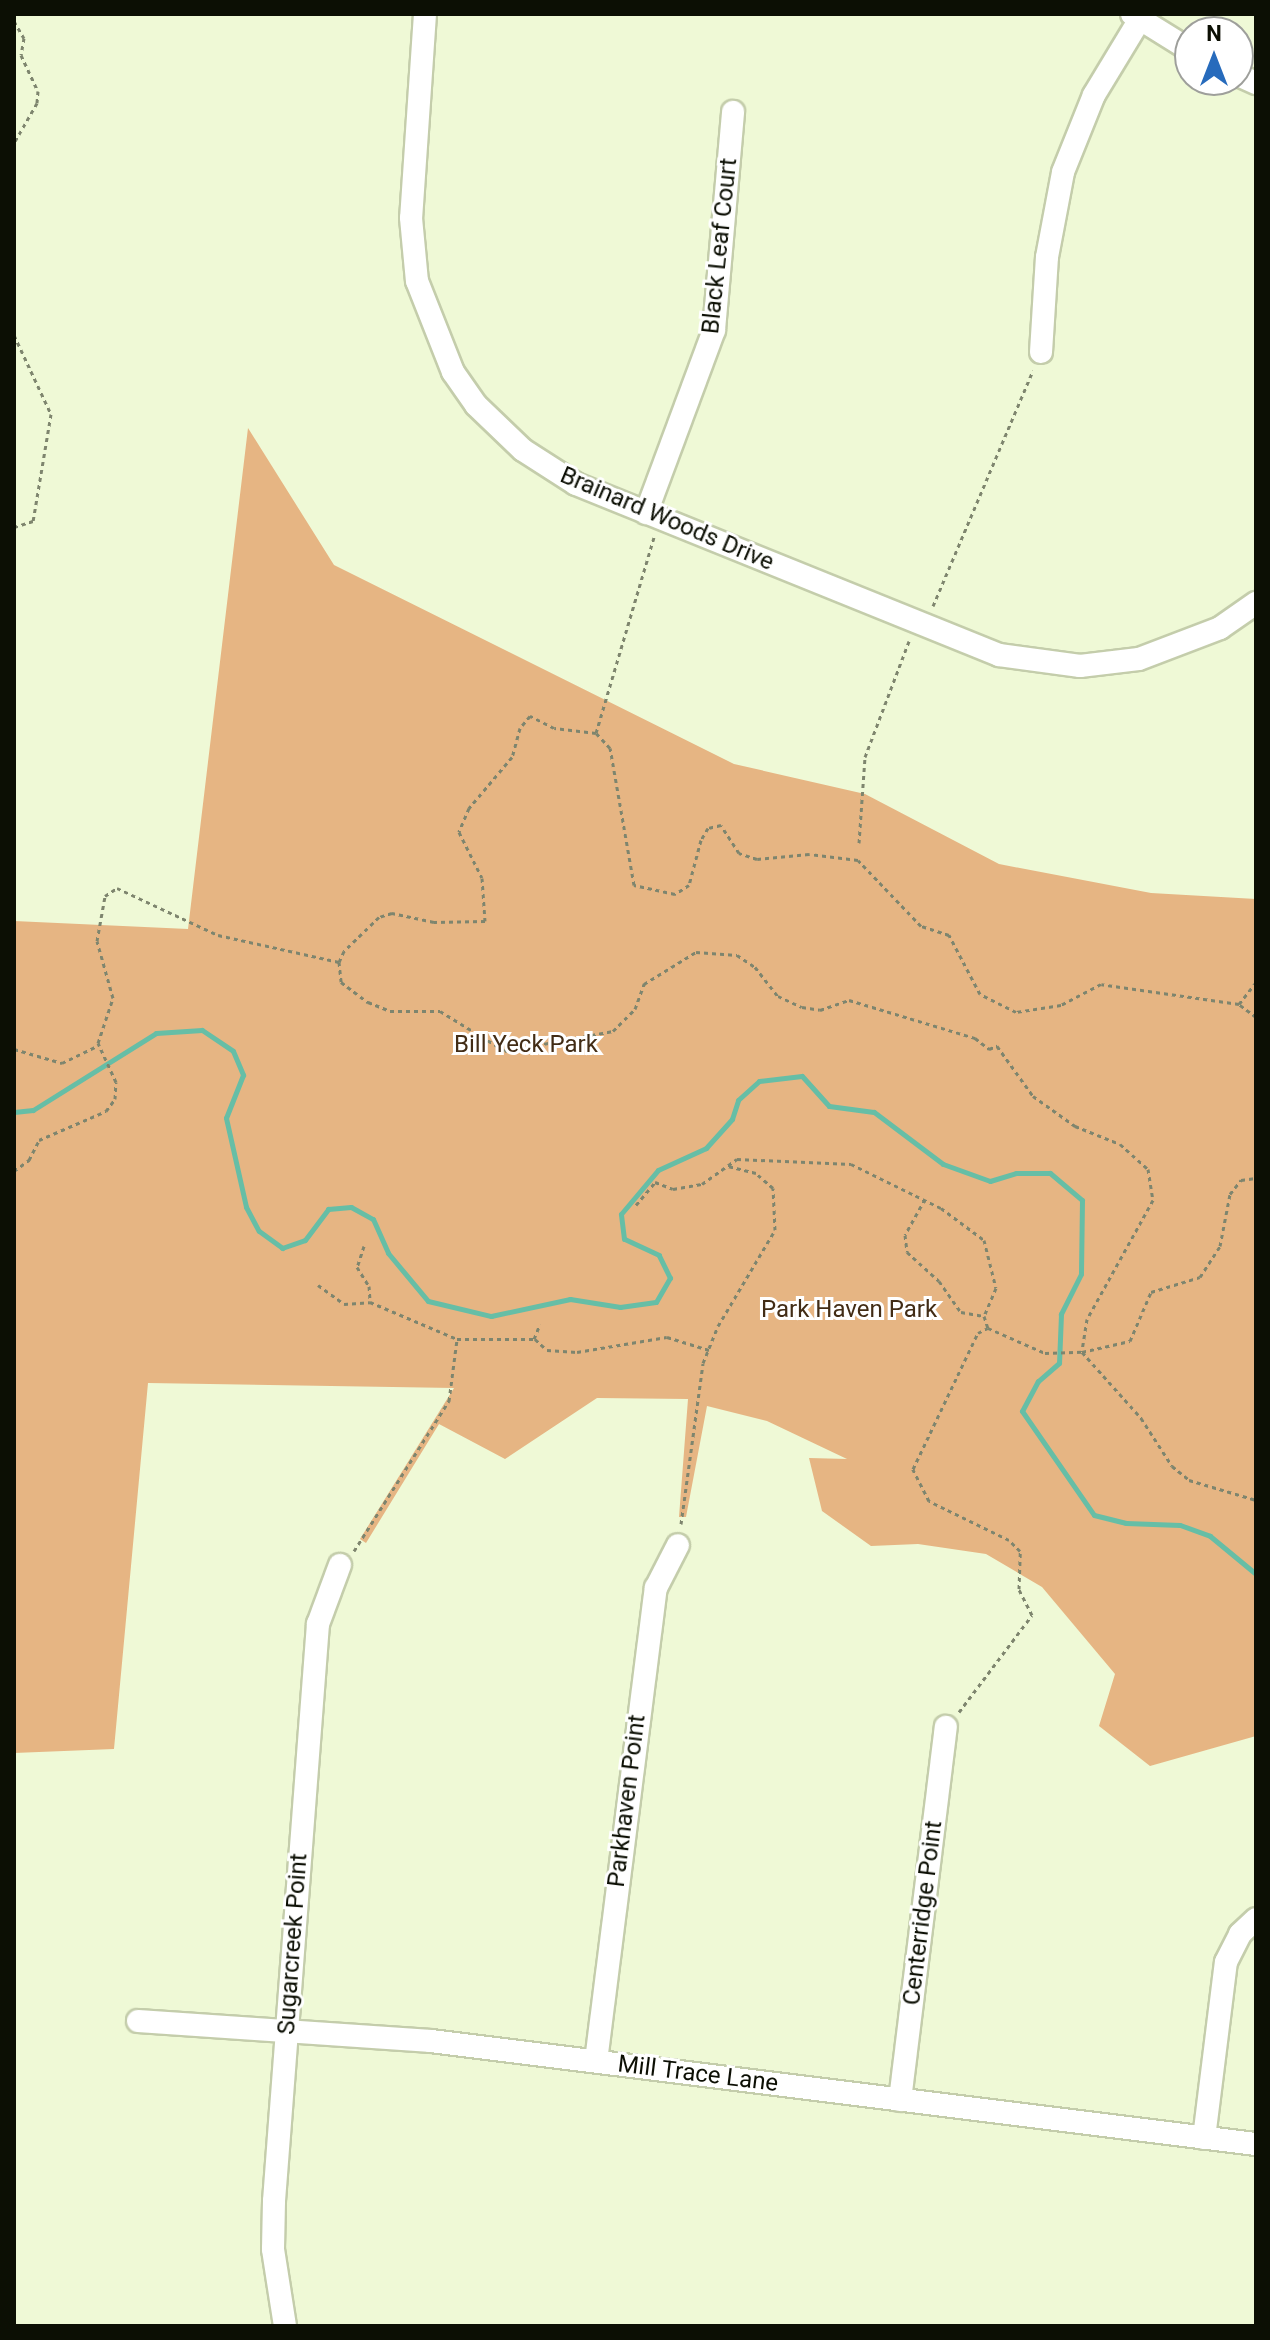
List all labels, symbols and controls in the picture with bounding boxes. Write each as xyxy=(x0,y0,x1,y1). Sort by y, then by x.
north arrow xyxy=(1174,16,1254,96)
text: N xyxy=(1206,21,1222,46)
street label: Black Leaf Court xyxy=(696,157,744,335)
street label: Brainard Woods Drive xyxy=(556,461,778,577)
park label: Bill Yeck Park xyxy=(454,1031,598,1059)
park label: Park Haven Park xyxy=(761,1296,937,1324)
street label: Parkhaven Point xyxy=(602,1713,652,1889)
street label: Centerridge Point xyxy=(897,1819,949,2007)
street label: Sugarcreek Point xyxy=(272,1852,314,2036)
street label: Mill Trace Lane xyxy=(616,2050,780,2098)

